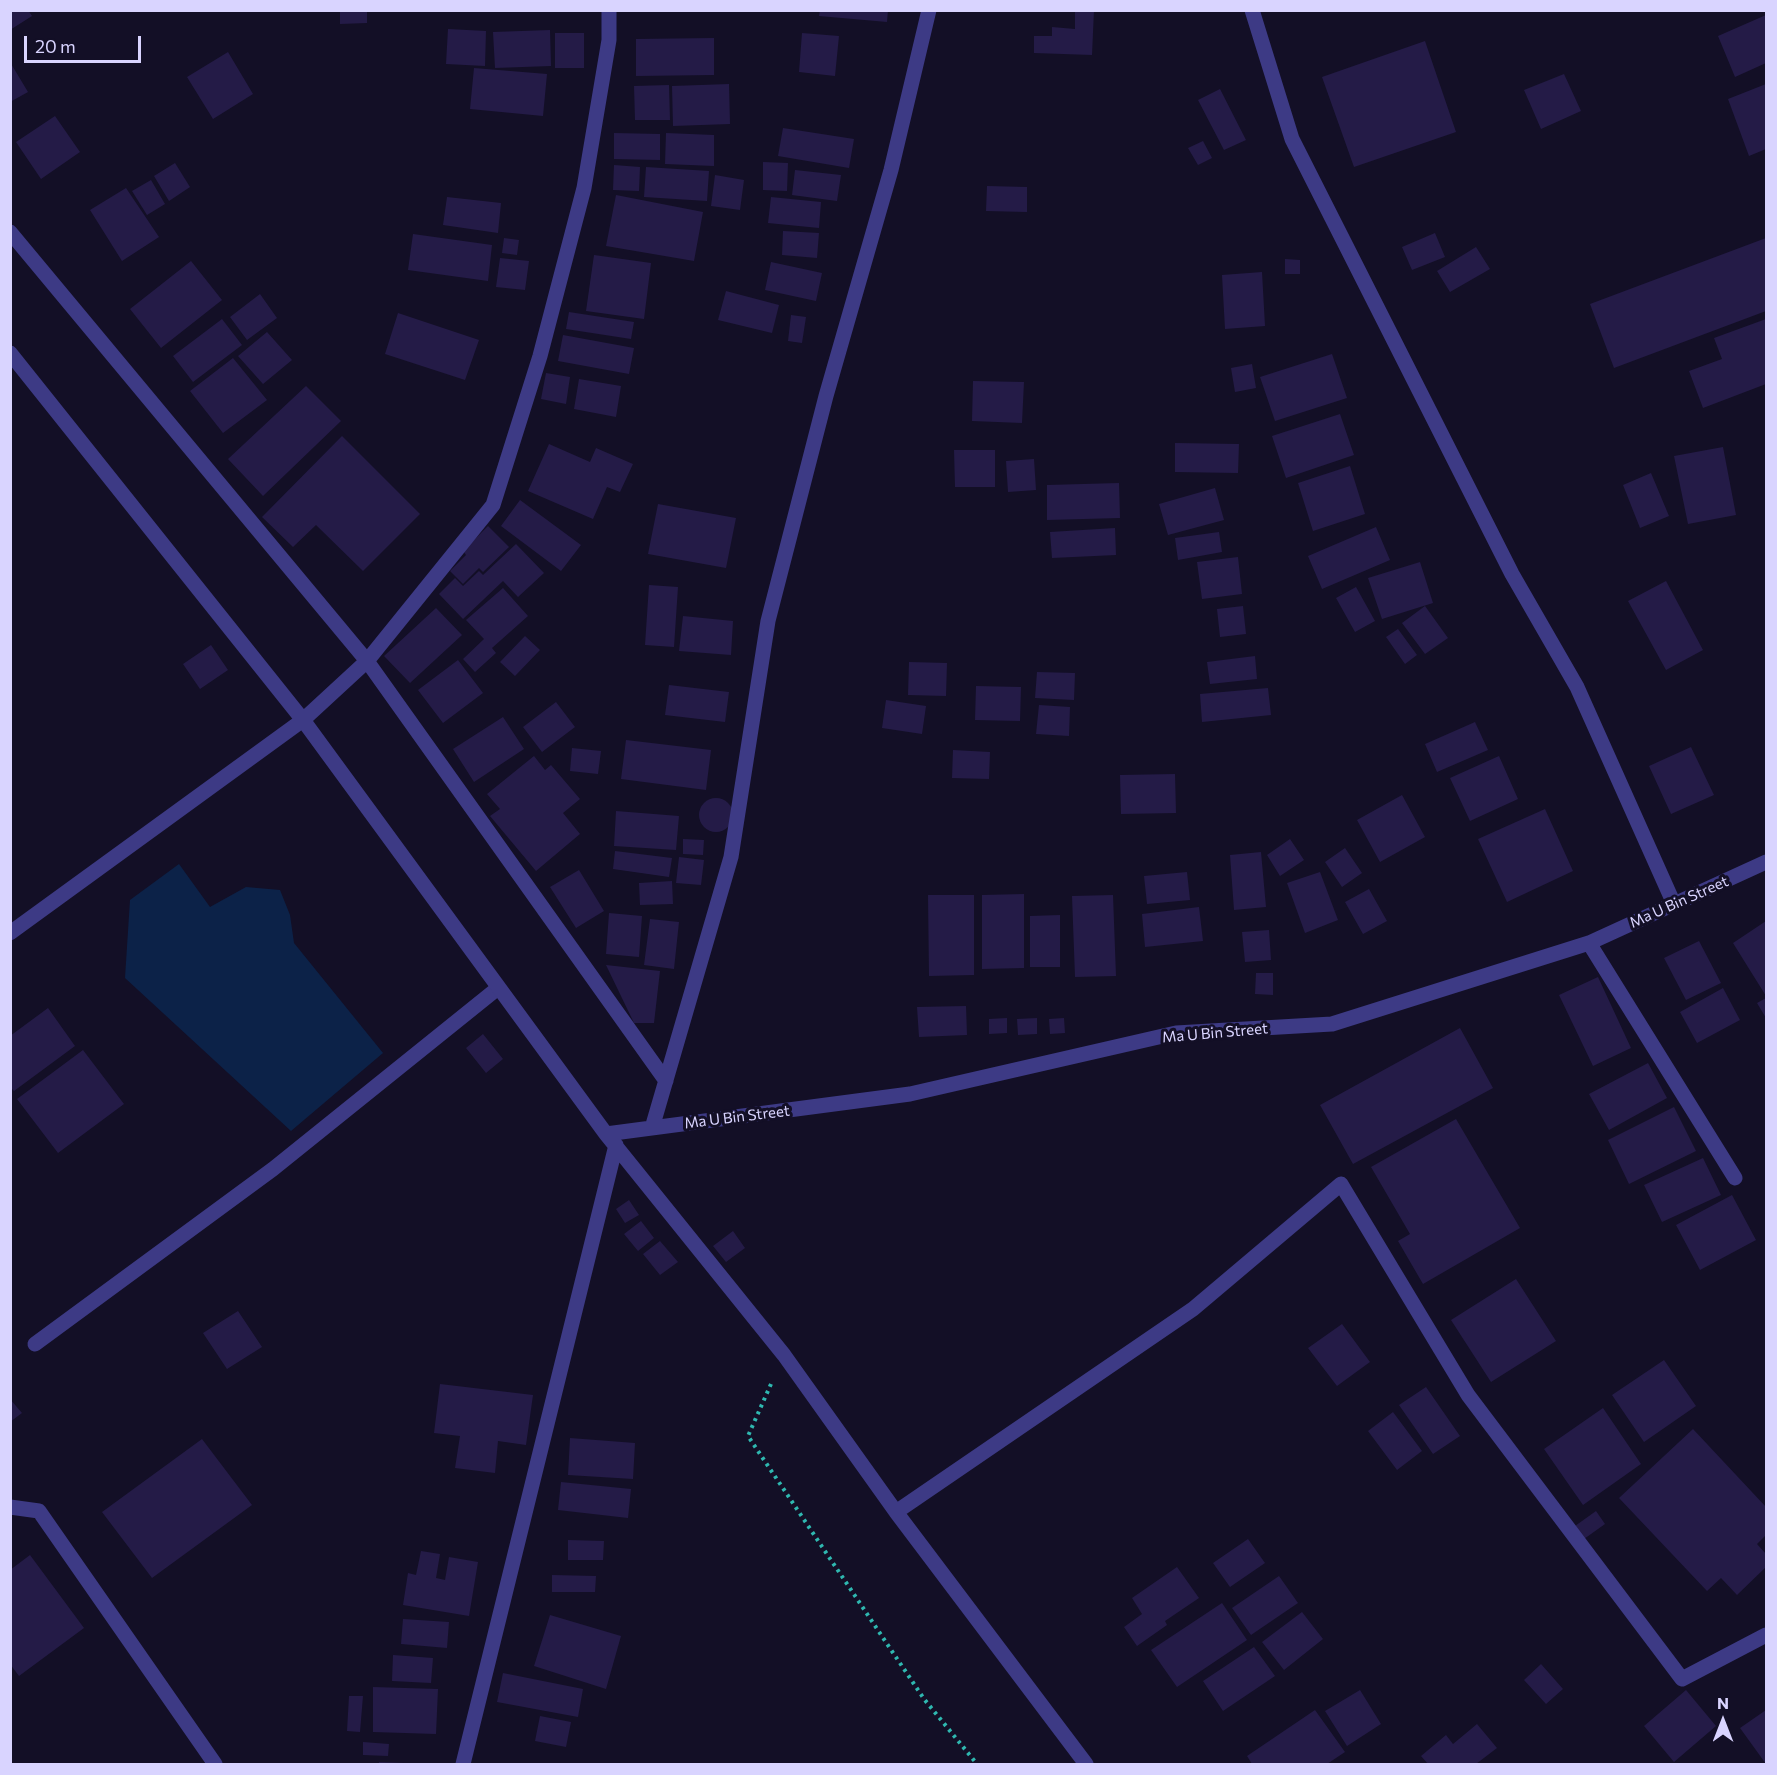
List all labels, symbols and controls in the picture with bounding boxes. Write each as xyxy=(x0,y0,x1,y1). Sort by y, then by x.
scale bar xyxy=(27,24,144,62)
text: 20 m xyxy=(35,35,76,57)
street label: Ma U Bin Street xyxy=(1627,872,1731,932)
street label: Ma U Bin Street xyxy=(1161,1019,1269,1047)
street label: Ma U Bin Street xyxy=(683,1102,791,1132)
north arrow xyxy=(1693,1691,1753,1751)
text: N xyxy=(1717,1693,1729,1712)

